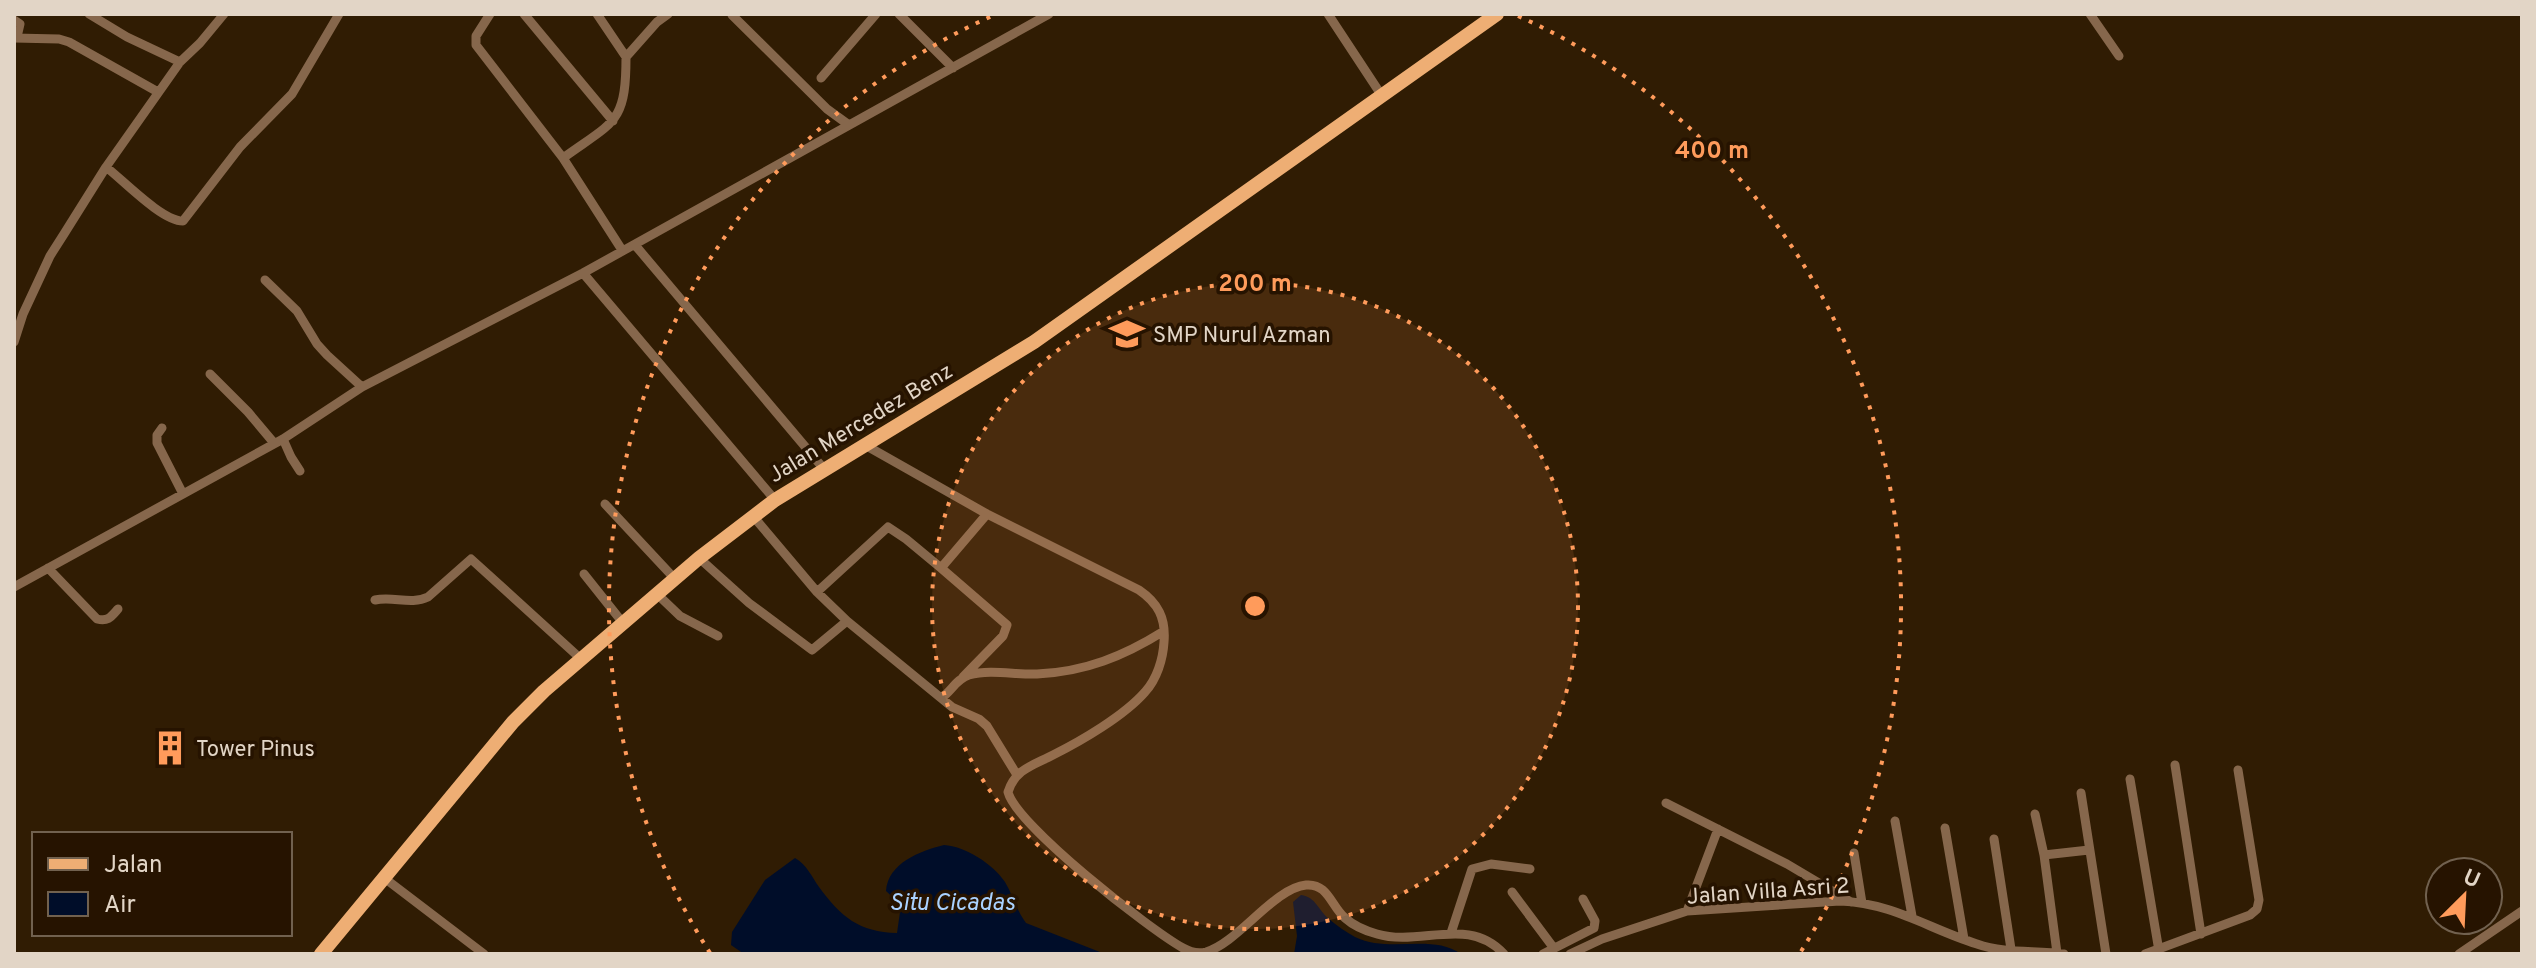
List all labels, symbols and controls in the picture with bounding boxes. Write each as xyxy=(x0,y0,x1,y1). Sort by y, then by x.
text: 400 m xyxy=(1675,137,1749,167)
text: 200 m xyxy=(1218,270,1292,300)
school or university icon: SMP Nurul Azman xyxy=(1108,315,1146,353)
place label: SMP Nurul Azman xyxy=(1153,323,1331,350)
street label: Jalan Mercedez Benz xyxy=(764,358,958,490)
centre of rings xyxy=(1241,592,1269,620)
building icon: Tower Pinus xyxy=(151,729,189,767)
place label: Tower Pinus xyxy=(196,737,315,764)
legend xyxy=(32,832,292,936)
text: Jalan xyxy=(104,851,162,881)
north arrow xyxy=(2424,856,2504,936)
text: U xyxy=(2458,864,2484,896)
street label: Jalan Villa Asri 2 xyxy=(1686,873,1850,912)
water label: Situ Cicadas xyxy=(889,889,1016,919)
text: Air xyxy=(104,891,136,921)

